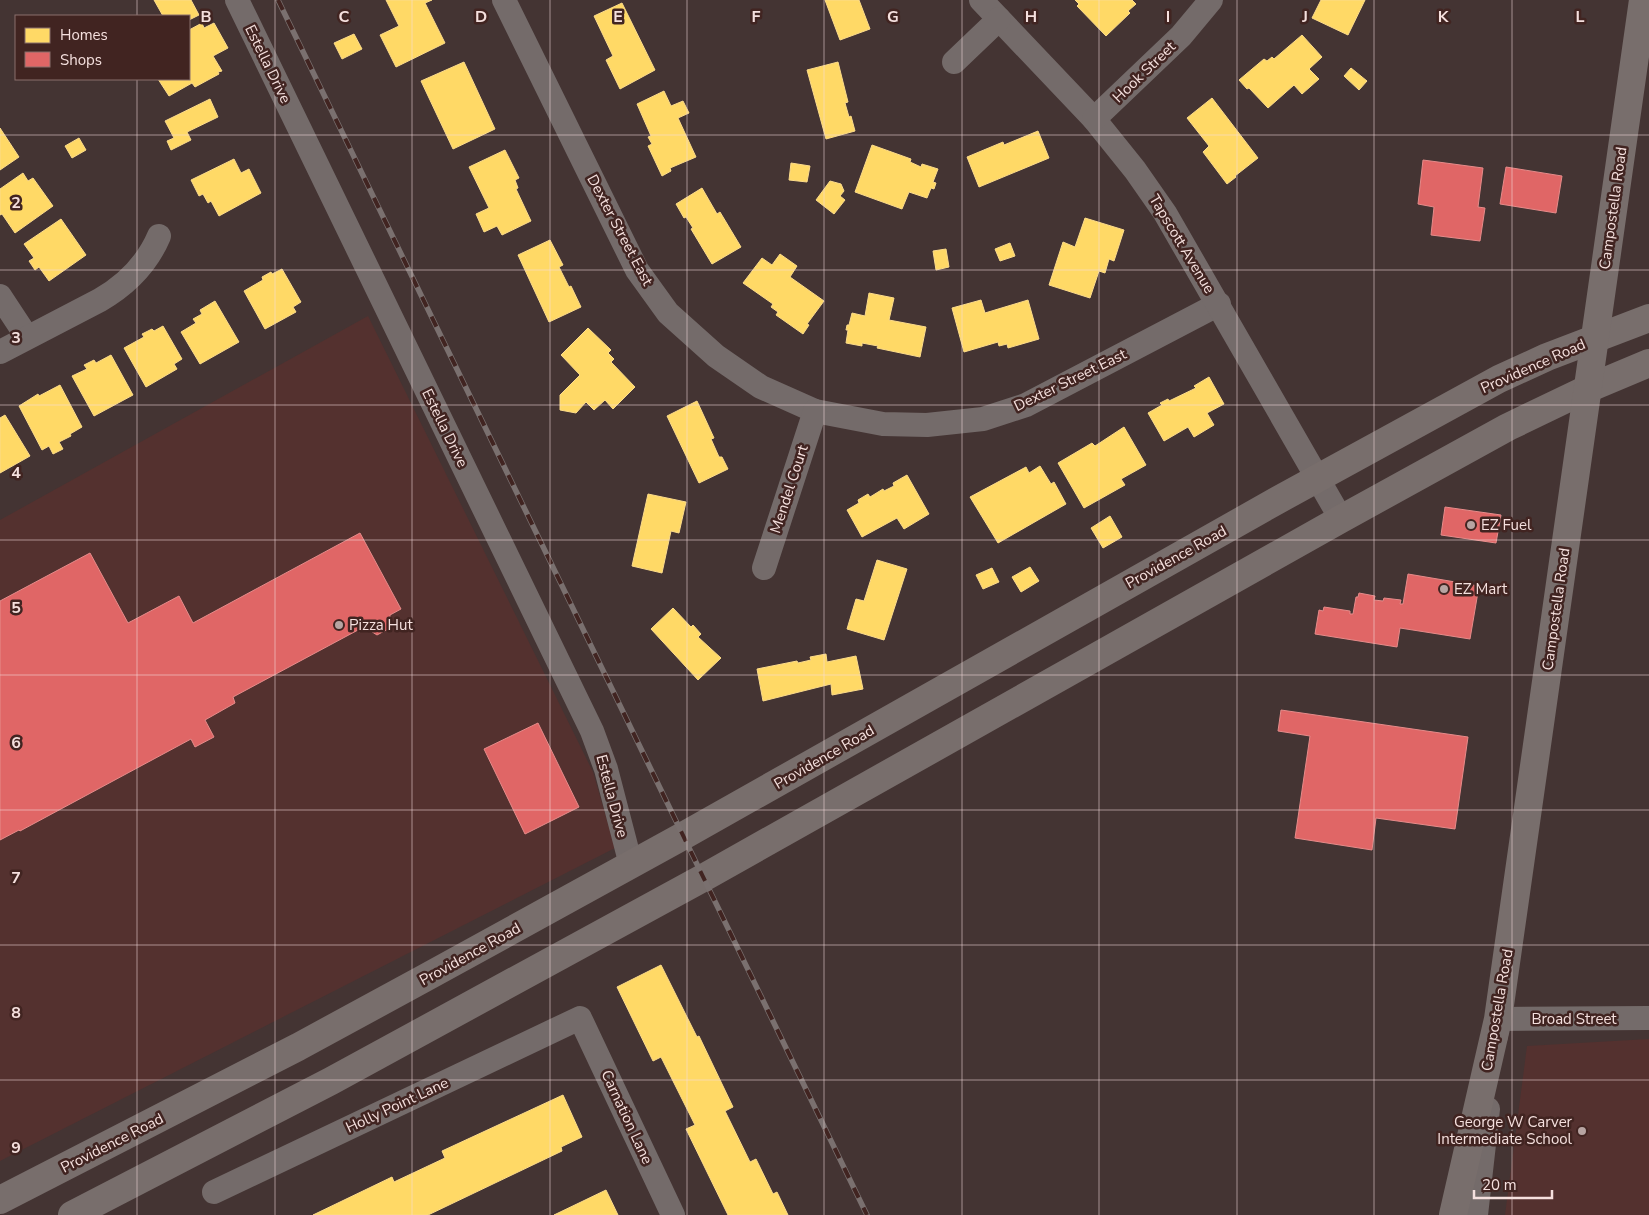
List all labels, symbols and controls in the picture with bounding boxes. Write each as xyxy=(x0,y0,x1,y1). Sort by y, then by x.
text: B xyxy=(200,6,212,28)
text: C xyxy=(339,6,350,28)
text: D xyxy=(475,6,487,28)
text: E xyxy=(613,6,623,28)
text: F xyxy=(752,6,761,28)
text: G xyxy=(887,6,899,28)
text: H xyxy=(1025,6,1037,28)
text: I xyxy=(1166,6,1170,28)
text: J xyxy=(1301,6,1308,28)
text: K xyxy=(1438,6,1450,28)
text: L xyxy=(1576,6,1585,28)
legend xyxy=(15,15,190,80)
street label: Estella Drive xyxy=(240,21,296,107)
text: Homes xyxy=(60,25,108,45)
street label: Hook Street xyxy=(1108,36,1180,107)
text: Shops xyxy=(60,50,102,70)
street label: Campostella Road xyxy=(1594,145,1632,271)
street label: Dexter Street East xyxy=(582,171,658,290)
street label: Tapscott Avenue xyxy=(1145,191,1219,297)
text: 2 xyxy=(11,192,21,214)
text: 3 xyxy=(11,327,21,349)
street label: Providence Road xyxy=(1477,334,1589,398)
street label: Dexter Street East xyxy=(1010,344,1130,416)
street label: Estella Drive xyxy=(417,385,473,471)
street label: Mendel Court xyxy=(765,442,813,536)
text: 4 xyxy=(11,462,21,484)
place label: EZ Fuel xyxy=(1481,515,1532,535)
marker: EZ Fuel xyxy=(1465,519,1477,531)
street label: Providence Road xyxy=(1122,521,1230,593)
street label: Campostella Road xyxy=(1537,546,1575,672)
place label: EZ Mart xyxy=(1454,579,1508,599)
marker: EZ Mart xyxy=(1438,583,1450,595)
text: 5 xyxy=(11,597,21,619)
place label: Pizza Hut xyxy=(349,615,413,635)
marker: Pizza Hut xyxy=(333,619,345,631)
street label: Providence Road xyxy=(770,720,878,794)
text: 6 xyxy=(11,732,21,754)
street label: Estella Drive xyxy=(591,752,633,840)
text: 7 xyxy=(11,867,21,889)
street label: Providence Road xyxy=(416,918,524,990)
street label: Campostella Road xyxy=(1476,947,1518,1073)
text: 8 xyxy=(11,1002,21,1024)
street label: Broad Street xyxy=(1531,1009,1617,1029)
street label: Carnation Lane xyxy=(596,1067,658,1167)
street label: Holly Point Lane xyxy=(342,1072,452,1138)
street label: Providence Road xyxy=(57,1108,167,1178)
place label: George W Carver Intermediate School xyxy=(1437,1112,1573,1149)
marker: George W Carver Intermediate School xyxy=(1576,1125,1588,1137)
text: 9 xyxy=(11,1137,21,1159)
scale bar xyxy=(1474,1168,1552,1200)
text: 20 m xyxy=(1482,1175,1517,1195)

